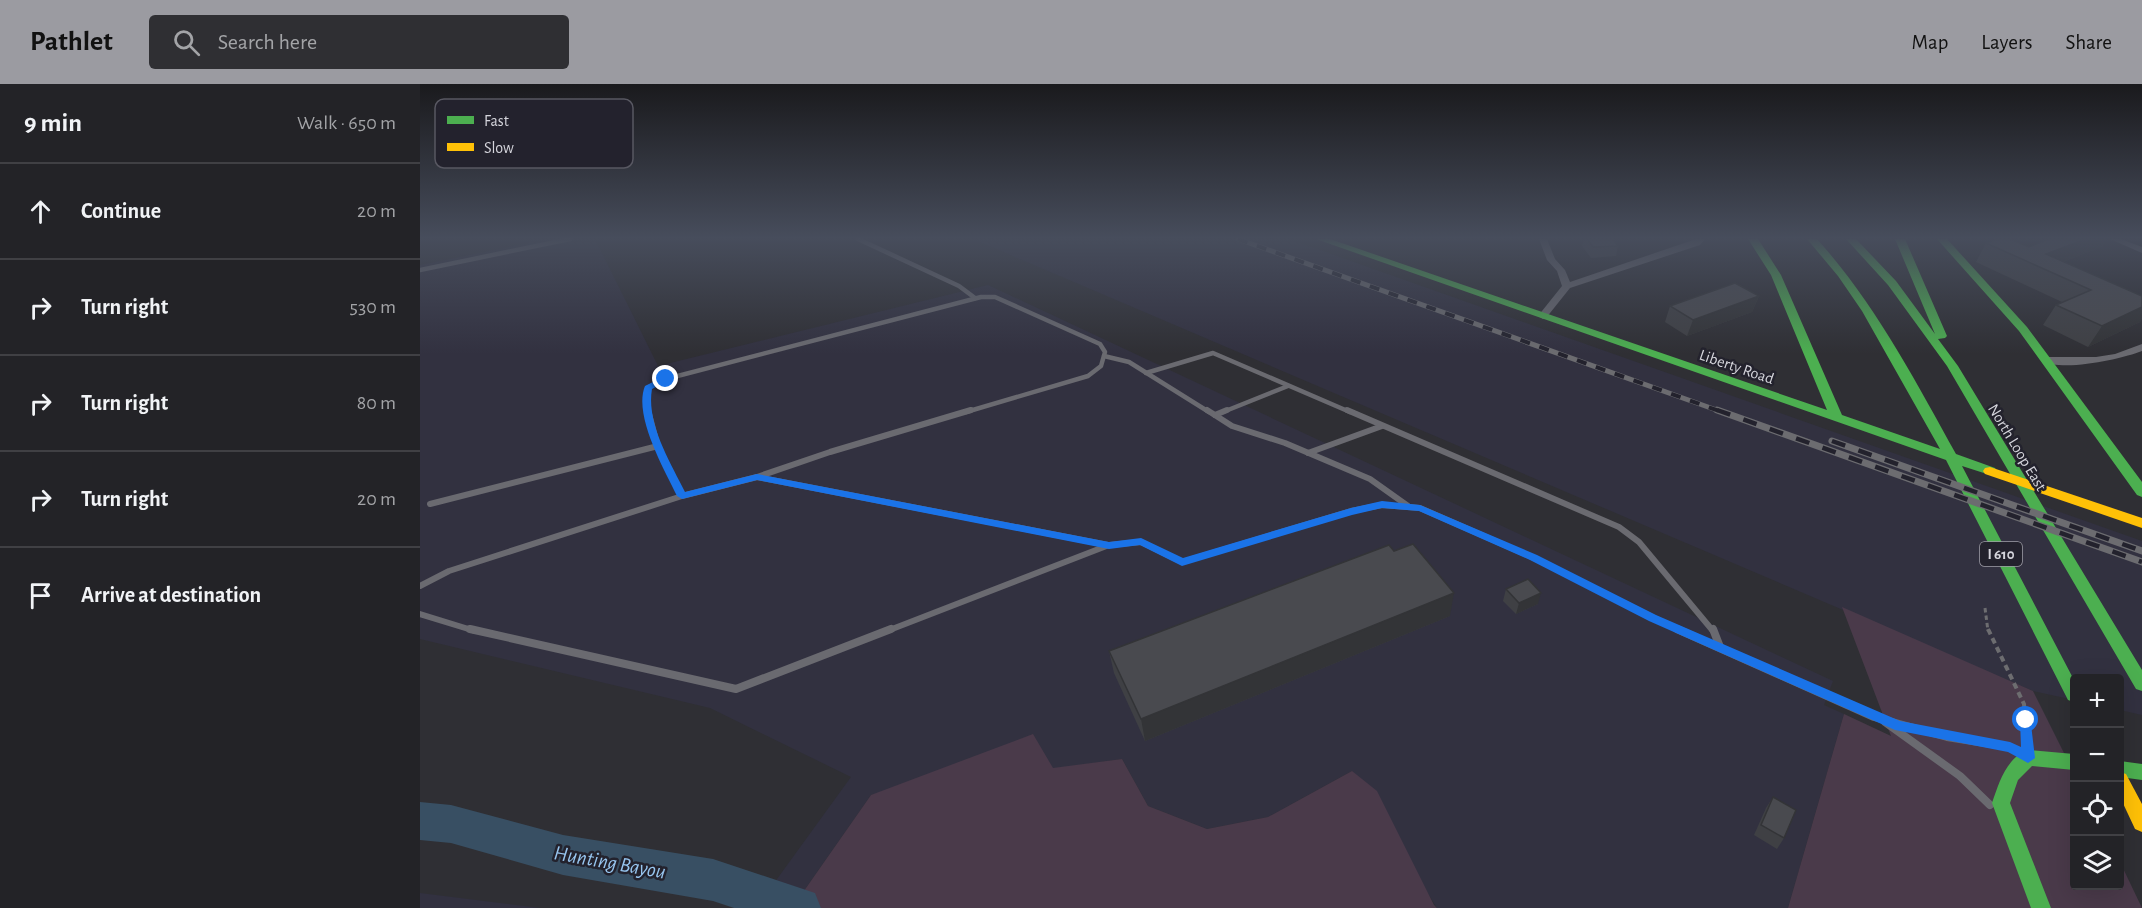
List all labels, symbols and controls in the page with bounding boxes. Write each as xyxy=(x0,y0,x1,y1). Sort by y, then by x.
search box xyxy=(149,15,569,69)
icon: search xyxy=(170,26,203,59)
text: Pathlet xyxy=(30,28,113,56)
text: Search here xyxy=(218,31,317,53)
text: Map xyxy=(1912,32,1948,53)
text: Layers xyxy=(1981,32,2032,53)
text: Share xyxy=(2065,32,2112,53)
legend xyxy=(435,99,633,168)
text: 9 min xyxy=(24,110,82,136)
text: Walk · 650 m xyxy=(297,113,396,133)
text: Fast xyxy=(484,113,509,129)
text: Slow xyxy=(484,140,514,156)
icon: ahead xyxy=(24,195,57,228)
text: Continue xyxy=(81,200,161,222)
text: 20 m xyxy=(357,201,396,221)
icon: right xyxy=(24,291,57,324)
text: Turn right xyxy=(81,296,168,318)
text: 530 m xyxy=(350,297,396,317)
street label: Liberty Road xyxy=(1697,347,1776,388)
route end xyxy=(652,365,678,391)
icon: right xyxy=(24,387,57,420)
text: Turn right xyxy=(81,392,168,414)
text: 80 m xyxy=(357,393,396,413)
street label: North Loop East xyxy=(1985,401,2049,494)
icon: right xyxy=(24,483,57,516)
text: Turn right xyxy=(81,488,168,510)
text: 20 m xyxy=(357,489,396,509)
road number: I 610 xyxy=(1980,542,2022,566)
icon: arrive xyxy=(24,579,57,612)
text: Arrive at destination xyxy=(81,584,261,606)
map controls xyxy=(2070,674,2124,890)
button: + xyxy=(2070,674,2124,728)
route start xyxy=(2012,706,2038,732)
button: − xyxy=(2070,728,2124,782)
button: locate xyxy=(2070,782,2124,836)
button: layers xyxy=(2070,836,2124,890)
water label: Hunting Bayou xyxy=(552,842,667,883)

